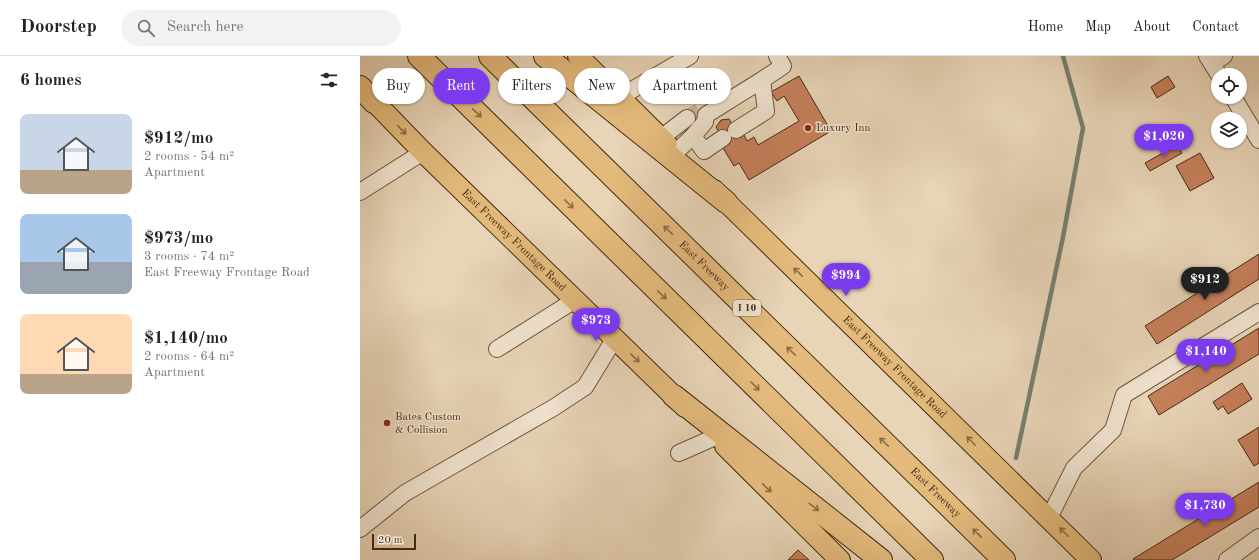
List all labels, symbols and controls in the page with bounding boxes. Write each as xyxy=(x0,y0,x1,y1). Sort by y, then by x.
search box xyxy=(121,10,401,46)
icon: search xyxy=(135,17,157,39)
text: Doorstep xyxy=(20,18,97,37)
text: Search here xyxy=(167,20,244,35)
text: Home xyxy=(1028,20,1063,34)
text: Map xyxy=(1085,20,1111,34)
text: About xyxy=(1133,20,1170,34)
text: Contact xyxy=(1192,20,1239,34)
chip: Buy xyxy=(372,68,425,104)
chip: Rent xyxy=(433,68,490,104)
chip: Filters xyxy=(498,68,566,104)
chip: New xyxy=(574,68,630,104)
chip: Apartment xyxy=(638,68,731,104)
map controls xyxy=(1211,68,1247,148)
button: locate xyxy=(1211,68,1247,104)
icon: filters xyxy=(318,69,340,91)
text: 6 homes xyxy=(20,72,82,89)
one-way arrow xyxy=(472,108,482,118)
button: layers xyxy=(1211,112,1247,148)
marker: Luxury Inn xyxy=(803,123,813,133)
place label: Luxury Inn xyxy=(816,123,871,134)
pin: $1,020 xyxy=(1131,124,1197,158)
one-way arrow xyxy=(397,125,406,135)
icon: home xyxy=(52,130,100,178)
text: $912/mo xyxy=(144,130,213,147)
text: $1,020 xyxy=(1143,130,1185,143)
text: 2 rooms · 54 m² xyxy=(144,150,234,163)
text: Apartment xyxy=(144,166,205,179)
street label: East Freeway Frontage Road xyxy=(460,187,568,294)
one-way arrow xyxy=(564,199,574,209)
one-way arrow xyxy=(663,225,673,235)
icon: home xyxy=(52,230,100,278)
text: $973/mo xyxy=(144,230,213,247)
street label: East Freeway xyxy=(677,239,732,293)
text: 3 rooms · 74 m² xyxy=(144,250,234,263)
pin: $994 xyxy=(822,263,870,297)
text: East Freeway Frontage Road xyxy=(144,266,310,279)
one-way arrow xyxy=(793,267,803,277)
pin: $912 xyxy=(1181,267,1229,301)
text: $994 xyxy=(831,269,861,282)
text: $912 xyxy=(1190,273,1220,286)
one-way arrow xyxy=(657,290,667,300)
road number: I 10 xyxy=(733,300,761,316)
pin: $973 xyxy=(572,308,620,342)
text: $973 xyxy=(581,314,611,327)
street label: East Freeway Frontage Road xyxy=(841,314,949,421)
icon: home xyxy=(52,330,100,378)
text: $1,140/mo xyxy=(144,330,228,347)
pin: $1,140 xyxy=(1173,339,1239,373)
text: $1,140 xyxy=(1185,345,1227,358)
one-way arrow xyxy=(786,346,796,356)
text: 2 rooms · 64 m² xyxy=(144,350,234,363)
one-way arrow xyxy=(630,353,640,363)
text: Apartment xyxy=(144,366,205,379)
one-way arrow xyxy=(750,381,760,391)
place label: Bates Custom & Collision xyxy=(395,412,461,436)
marker: Bates Custom & Collision xyxy=(382,418,392,428)
one-way arrow xyxy=(966,436,976,446)
one-way arrow xyxy=(879,437,889,447)
street label: East Freeway xyxy=(908,466,963,520)
one-way arrow xyxy=(762,483,772,493)
pin: $1,730 xyxy=(1172,493,1238,527)
text: $1,730 xyxy=(1184,499,1226,512)
one-way arrow xyxy=(809,503,820,512)
one-way arrow xyxy=(1059,527,1069,537)
one-way arrow xyxy=(972,528,982,538)
scale bar xyxy=(372,532,416,551)
text: 20 m xyxy=(378,535,403,546)

